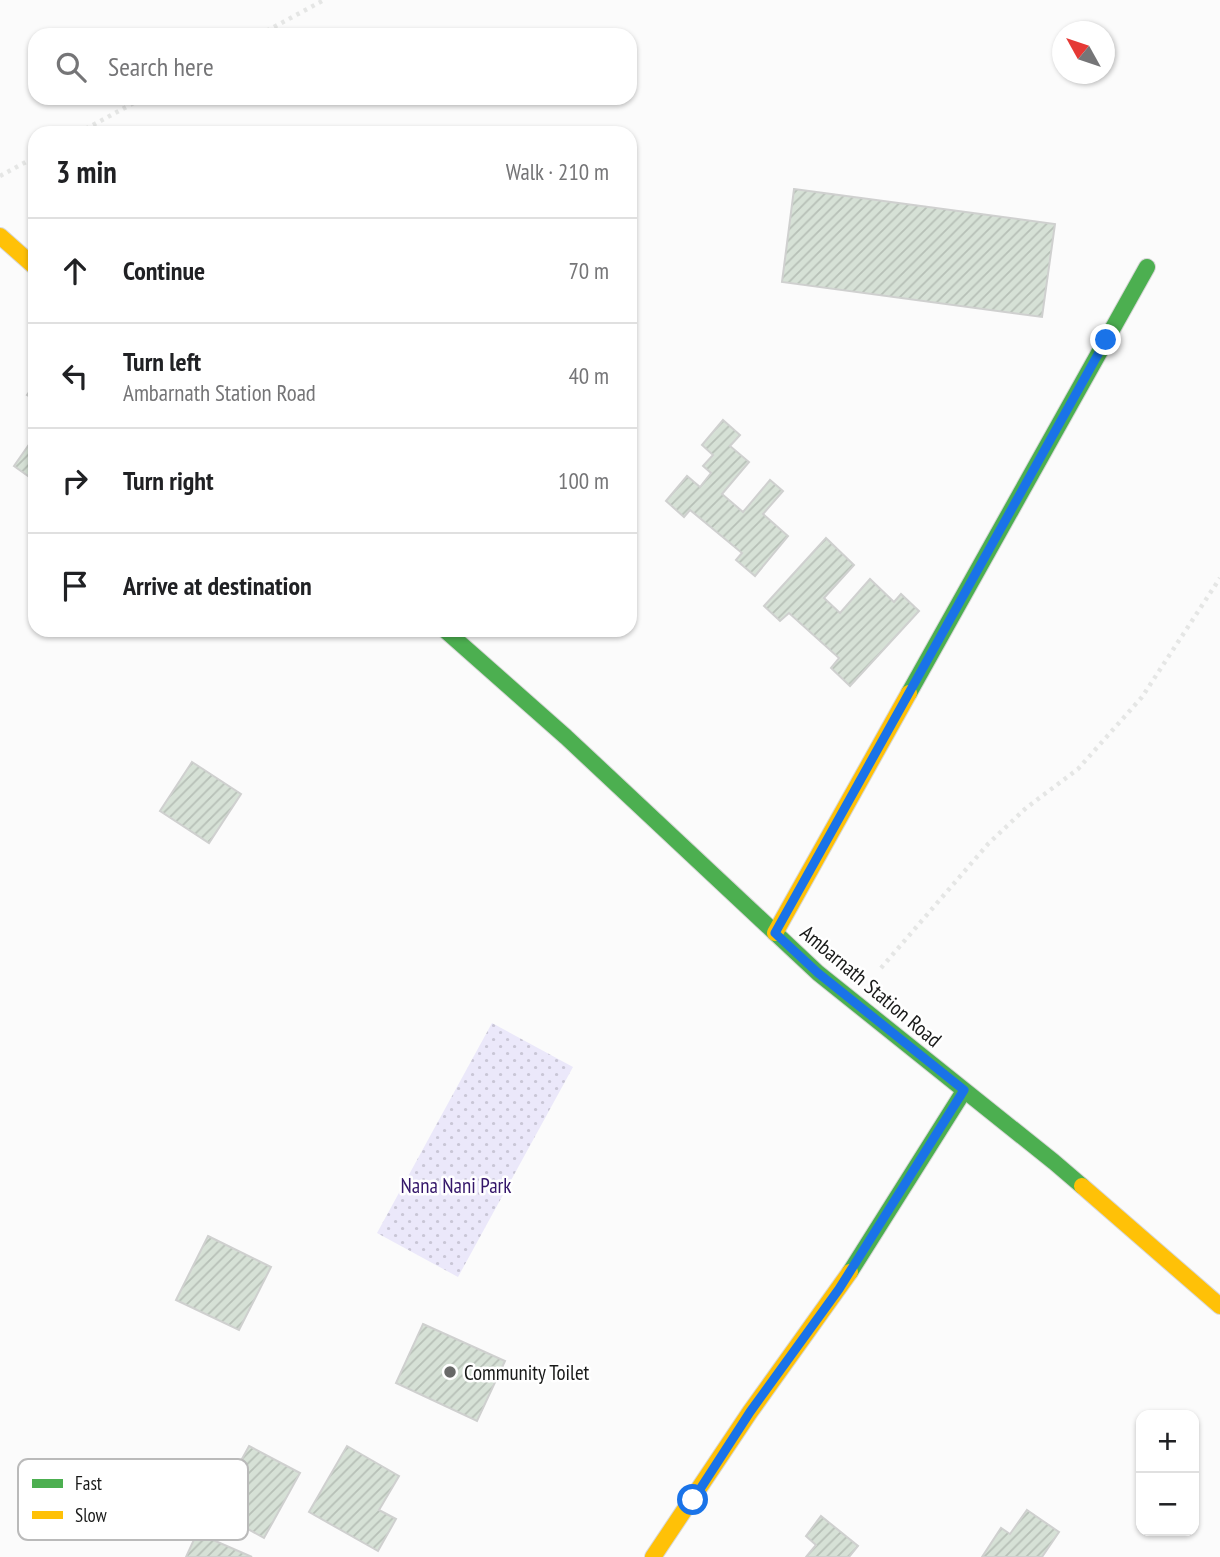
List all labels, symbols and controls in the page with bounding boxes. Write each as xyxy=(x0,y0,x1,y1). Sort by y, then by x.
north arrow xyxy=(1052,21,1115,84)
search box xyxy=(28,28,637,105)
icon: search xyxy=(52,48,90,86)
text: Search here xyxy=(108,50,214,83)
text: 3 min xyxy=(56,152,117,191)
text: Walk · 210 m xyxy=(506,157,609,186)
icon: ahead xyxy=(56,252,94,290)
text: Continue xyxy=(123,254,205,287)
text: 70 m xyxy=(568,256,609,285)
route end xyxy=(1090,324,1121,355)
text: Turn left xyxy=(123,345,201,378)
icon: left xyxy=(56,357,94,395)
text: 40 m xyxy=(568,361,609,390)
text: Ambarnath Station Road xyxy=(123,378,316,407)
icon: right xyxy=(56,462,94,500)
text: Turn right xyxy=(123,464,214,497)
text: 100 m xyxy=(558,466,609,495)
icon: arrive xyxy=(56,567,94,605)
text: Arrive at destination xyxy=(123,569,312,602)
street label: Ambarnath Station Road xyxy=(795,919,947,1053)
park label: Nana Nani Park xyxy=(401,1172,511,1199)
place label: Community Toilet xyxy=(464,1359,590,1386)
marker: Community Toilet xyxy=(442,1364,458,1380)
map controls xyxy=(1136,1410,1199,1536)
button: + xyxy=(1136,1410,1199,1473)
legend xyxy=(18,1459,248,1540)
text: Fast xyxy=(75,1471,103,1495)
button: − xyxy=(1136,1473,1199,1536)
route start xyxy=(677,1484,708,1515)
text: Slow xyxy=(75,1503,108,1527)

